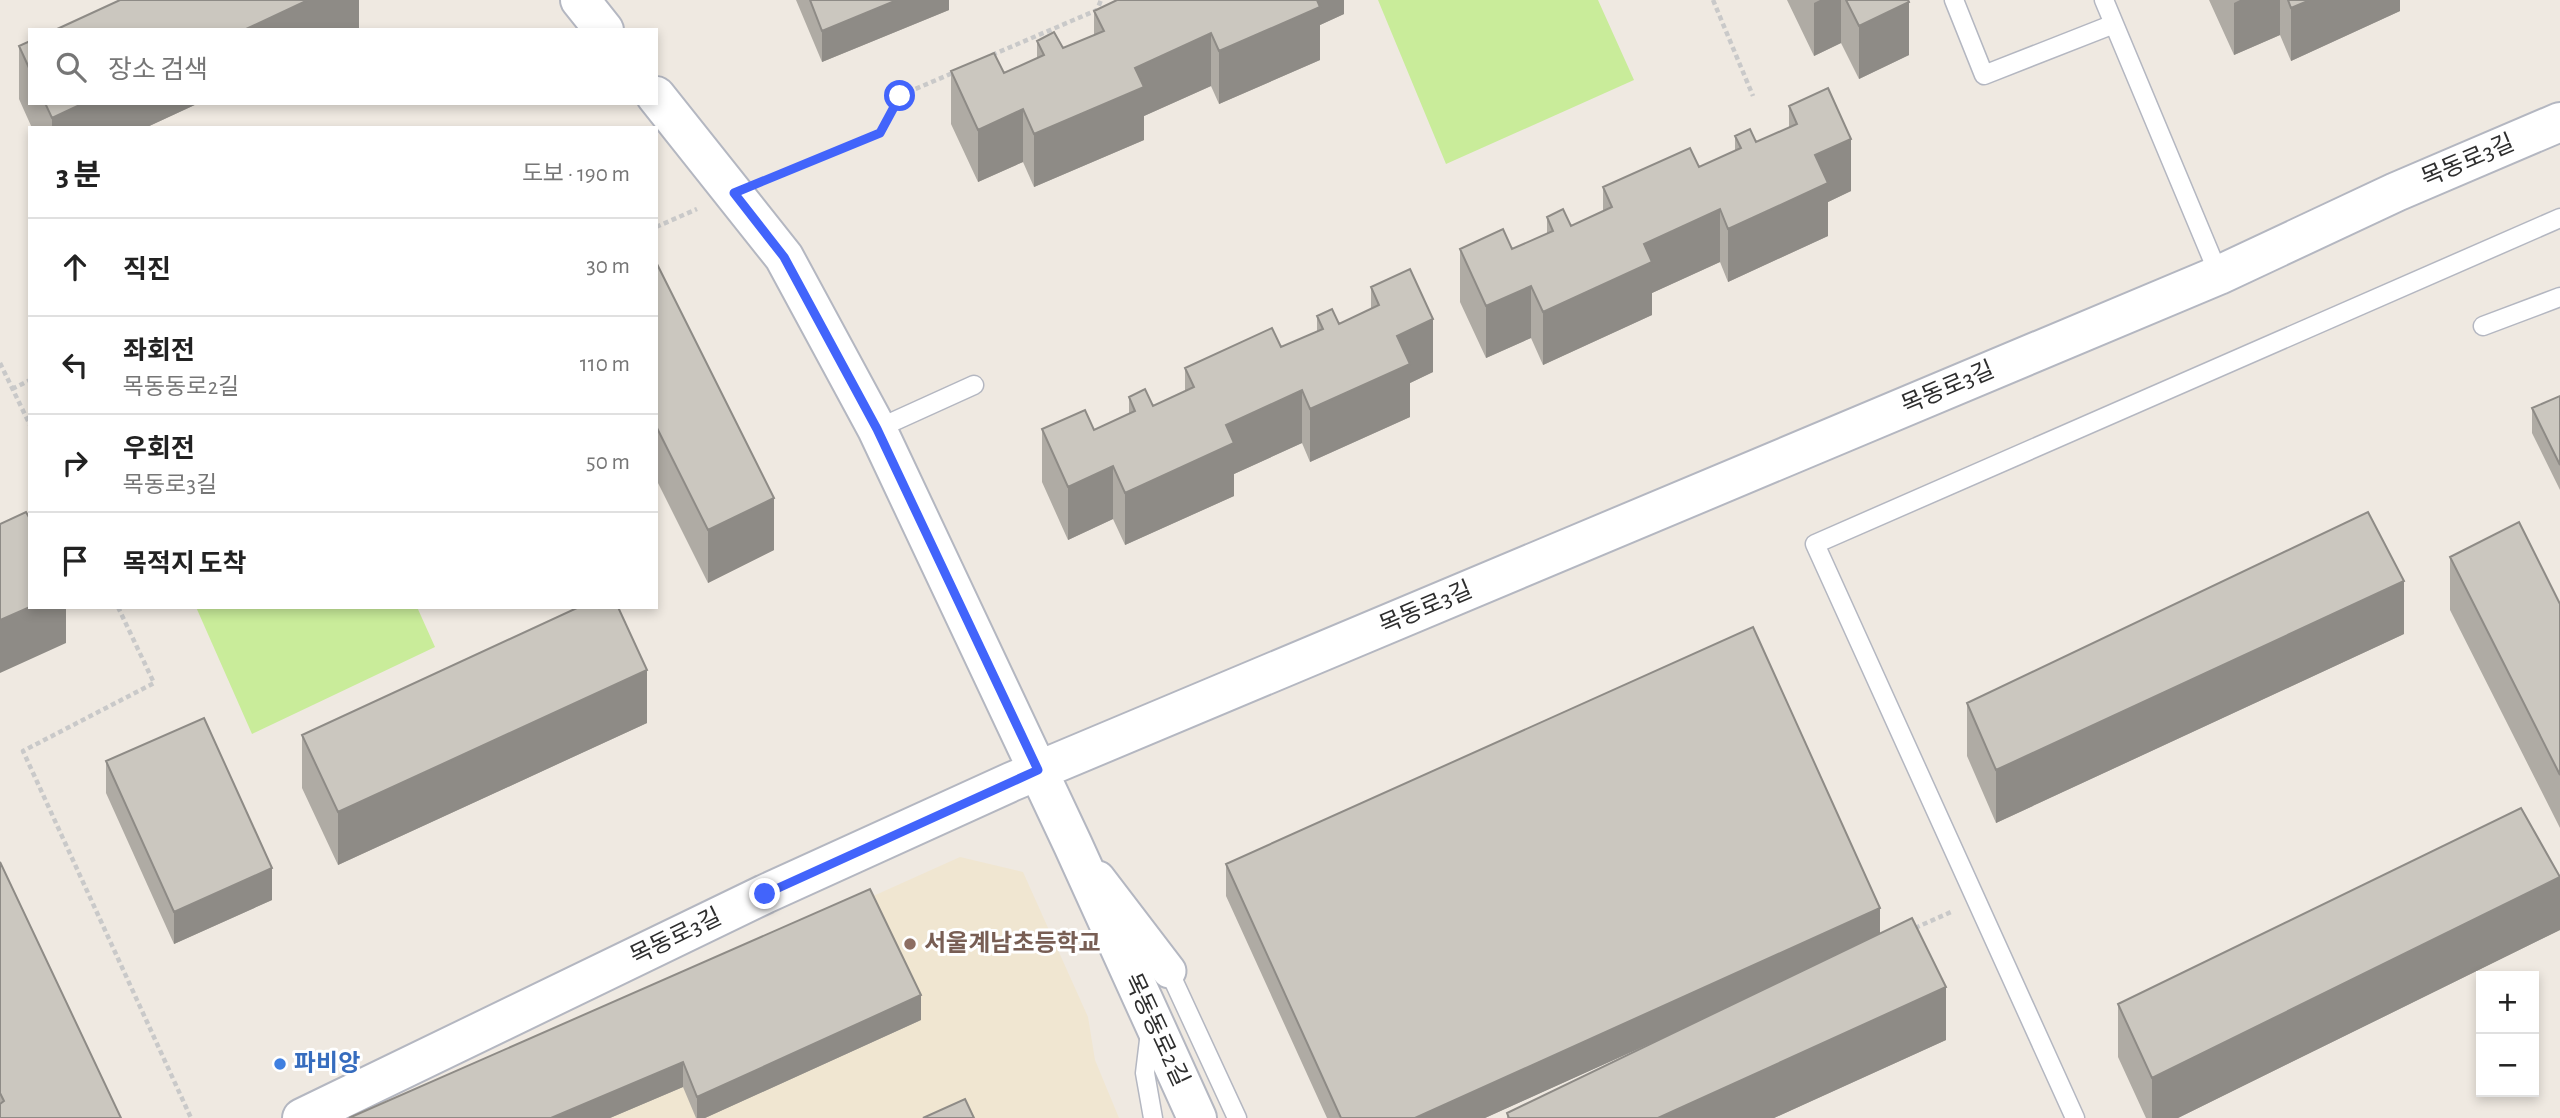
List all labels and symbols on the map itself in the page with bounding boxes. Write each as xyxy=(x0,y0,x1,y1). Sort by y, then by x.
route start xyxy=(884,80,915,111)
street label: 목동로3길 xyxy=(2418,130,2518,191)
street label: 목동로3길 xyxy=(1898,357,1998,418)
street label: 목동로3길 xyxy=(1376,577,1476,638)
route end xyxy=(749,878,780,909)
street label: 목동로3길 xyxy=(626,904,725,969)
place label: 서울계남초등학교 xyxy=(924,930,1101,956)
marker: 서울계남초등학교 xyxy=(902,936,918,952)
street label: 목동동로2길 xyxy=(1119,970,1193,1090)
place label: 파비앙 xyxy=(294,1050,360,1076)
marker: 파비앙 xyxy=(272,1056,288,1072)

